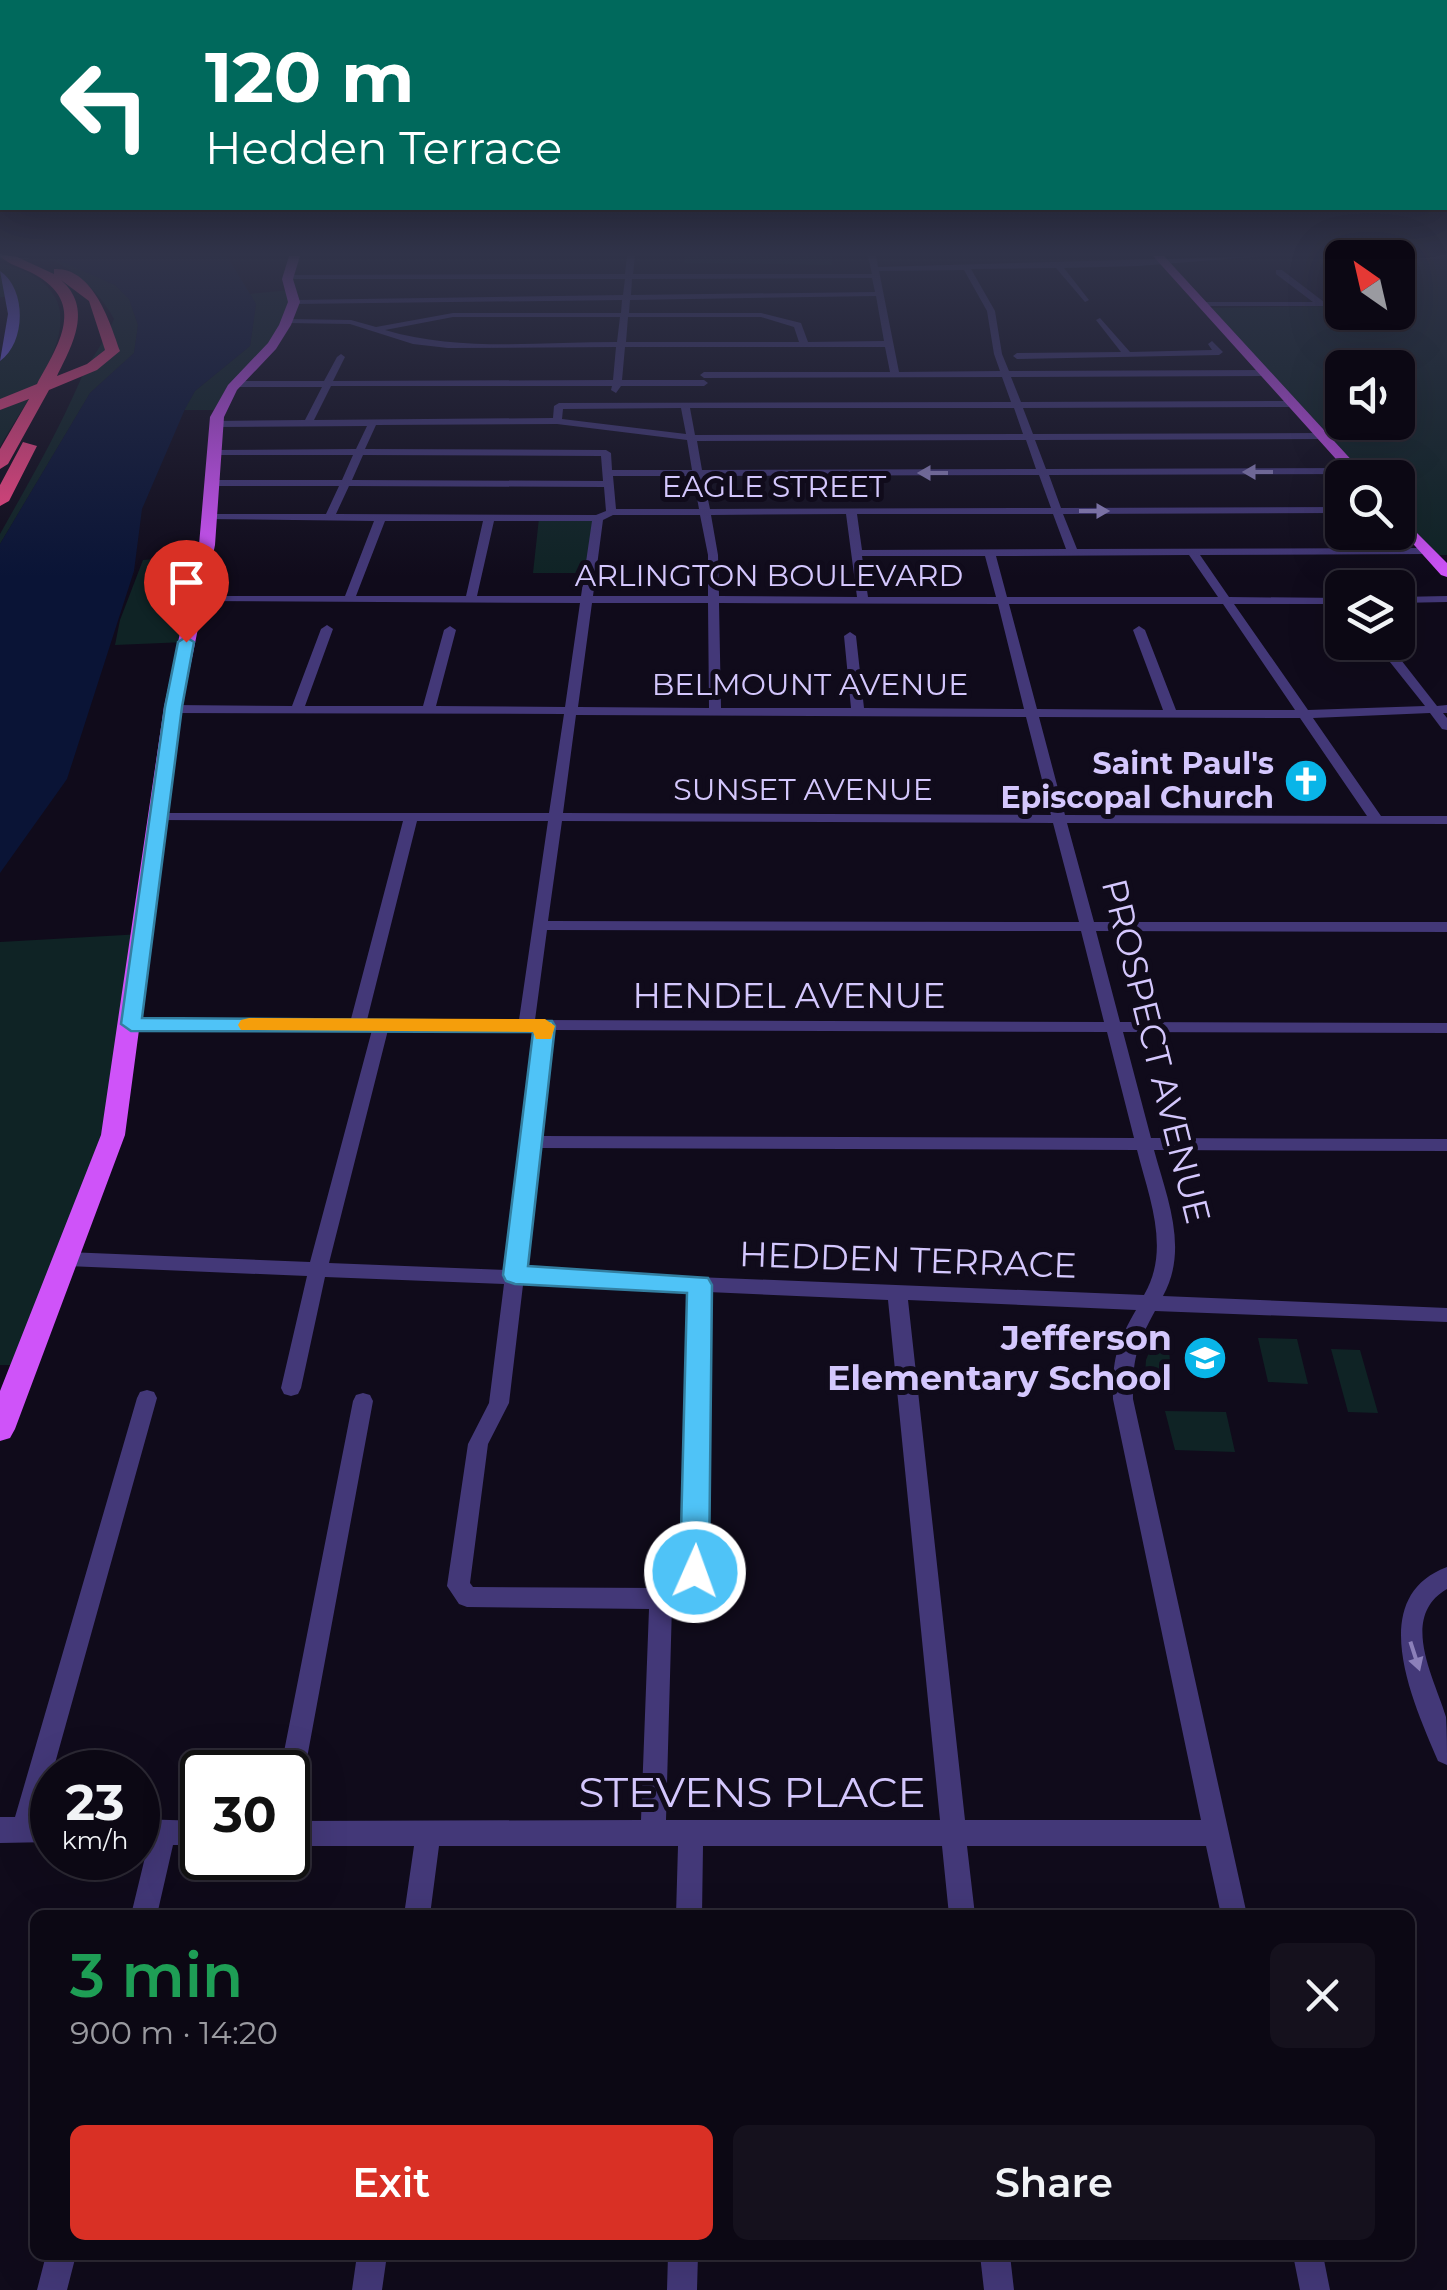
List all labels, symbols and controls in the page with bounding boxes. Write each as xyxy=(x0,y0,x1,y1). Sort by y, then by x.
text: 120 m xyxy=(205,34,415,120)
icon: left xyxy=(40,40,170,170)
text: Hedden Terrace xyxy=(205,120,562,175)
north arrow xyxy=(1325,240,1415,330)
map controls xyxy=(1325,240,1415,660)
button: sound xyxy=(1325,350,1415,440)
button: search xyxy=(1325,460,1415,550)
one-way arrow xyxy=(1241,464,1273,480)
one-way arrow xyxy=(916,465,948,481)
street label: EAGLE STREET xyxy=(662,468,887,505)
one-way arrow xyxy=(1078,503,1110,519)
pin xyxy=(144,540,229,643)
icon: arrive xyxy=(159,555,214,610)
street label: ARLINGTON BOULEVARD xyxy=(575,557,963,594)
button: layers xyxy=(1325,570,1415,660)
street label: BELMOUNT AVENUE xyxy=(652,666,968,703)
place label: Saint Paul's Episcopal Church xyxy=(1000,745,1274,816)
church icon: Saint Paul's Episcopal Church xyxy=(1283,758,1329,804)
street label: SUNSET AVENUE xyxy=(673,771,933,808)
street label: PROSPECT AVENUE xyxy=(1093,874,1220,1228)
street label: HENDEL AVENUE xyxy=(632,974,946,1017)
street label: HEDDEN TERRACE xyxy=(738,1232,1078,1287)
place label: Jefferson Elementary School xyxy=(827,1316,1172,1399)
school or university icon: Jefferson Elementary School xyxy=(1182,1335,1228,1381)
position arrow xyxy=(643,1520,747,1624)
one-way arrow xyxy=(1409,1641,1424,1671)
speed limit sign: 30 xyxy=(180,1750,310,1880)
street label: STEVENS PLACE xyxy=(578,1766,926,1818)
text: 23 xyxy=(65,1772,125,1833)
text: km/h xyxy=(62,1825,128,1855)
text: 3 min xyxy=(70,1939,243,2012)
button: close xyxy=(1270,1943,1375,2048)
text: 900 m · 14:20 xyxy=(70,2013,278,2052)
button: Exit xyxy=(70,2125,713,2240)
button: Share xyxy=(733,2125,1375,2240)

